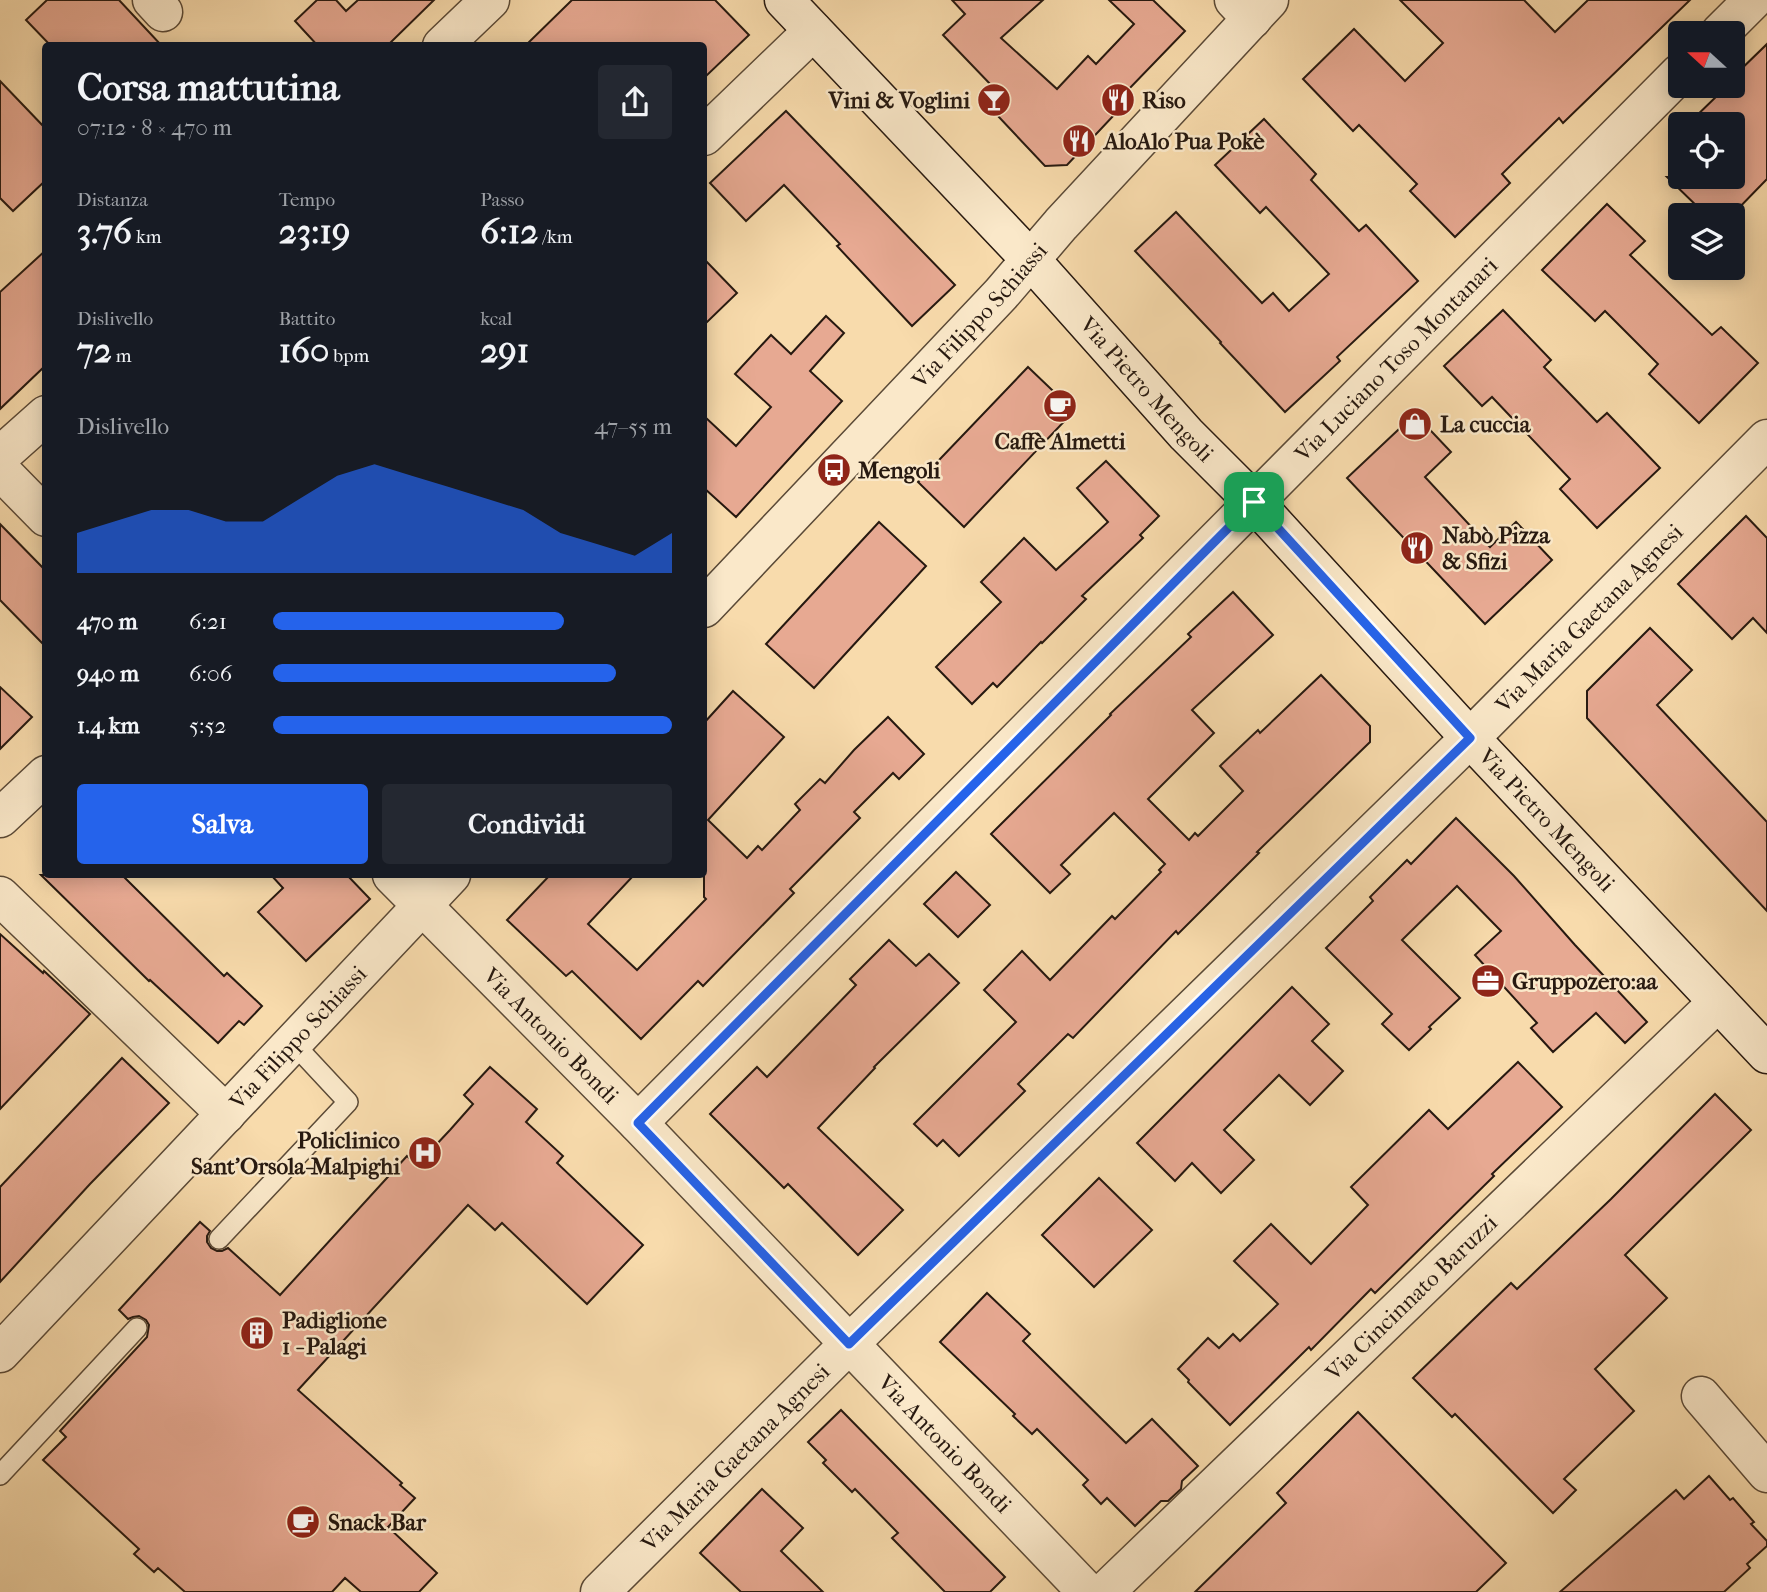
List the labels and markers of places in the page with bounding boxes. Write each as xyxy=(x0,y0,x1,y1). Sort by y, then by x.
bar icon: Vini & Voglini xyxy=(975,81,1013,119)
restaurant icon: Riso xyxy=(1099,81,1137,119)
place label: Vini & Voglini xyxy=(828,87,970,114)
place label: Riso xyxy=(1142,87,1186,114)
restaurant icon: AloAlo Pua Pokè xyxy=(1060,122,1098,160)
place label: AloAlo Pua Pokè xyxy=(1102,128,1265,155)
cafe icon: Caffè Almetti xyxy=(1041,387,1079,425)
shop icon: La cuccia xyxy=(1396,405,1434,443)
place label: La cuccia xyxy=(1440,411,1532,438)
place label: Caffè Almetti xyxy=(995,428,1126,455)
bus stop icon: Mengoli xyxy=(815,451,853,489)
place label: Mengoli xyxy=(858,457,941,484)
pin xyxy=(1224,472,1284,532)
place label: Nabò Pizza & Sfizi xyxy=(1442,522,1551,575)
restaurant icon: Nabò Pizza & Sfizi xyxy=(1398,529,1436,567)
office icon: Gruppozero:aa xyxy=(1469,962,1507,1000)
place label: Gruppozero:aa xyxy=(1512,968,1659,995)
place label: Policlinico Sant'Orsola-Malpighi xyxy=(191,1127,400,1180)
hospital icon: Policlinico Sant'Orsola-Malpighi xyxy=(406,1134,444,1172)
place label: Padiglione 1 - Palagi xyxy=(282,1307,388,1360)
building icon: Padiglione 1 - Palagi xyxy=(238,1314,276,1352)
cafe icon: Snack Bar xyxy=(284,1503,322,1541)
place label: Snack Bar xyxy=(328,1509,427,1536)

